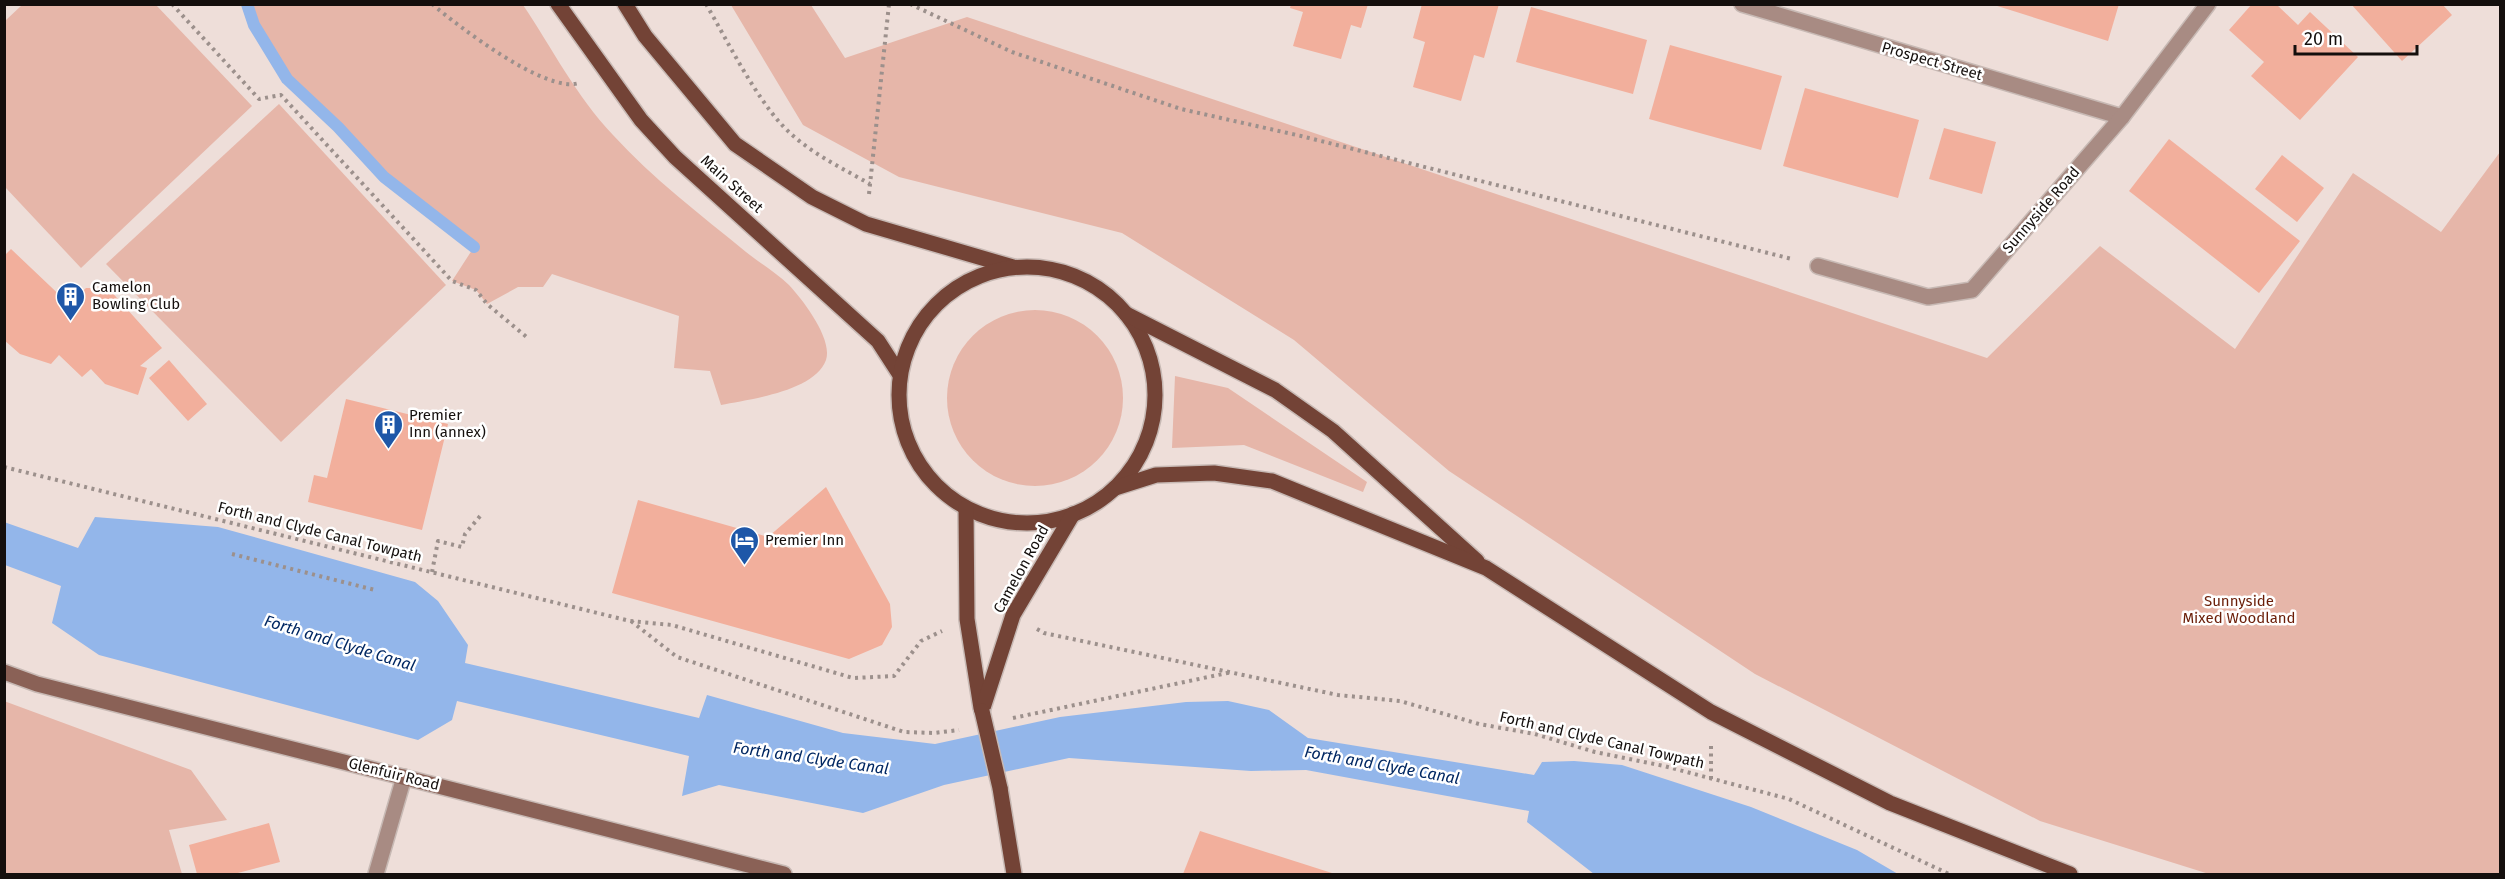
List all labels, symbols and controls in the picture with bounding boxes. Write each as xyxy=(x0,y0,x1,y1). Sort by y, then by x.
scale bar xyxy=(2295,18,2416,56)
text: 20 m xyxy=(2304,28,2343,50)
street label: Prospect Street xyxy=(1880,38,1985,84)
street label: Main Street xyxy=(697,151,767,217)
street label: Sunnyside Road xyxy=(1999,163,2083,257)
place label: Camelon Bowling Club xyxy=(92,278,180,313)
building icon: Camelon Bowling Club xyxy=(55,280,87,322)
place label: Premier Inn (annex) xyxy=(409,406,486,441)
building icon: Premier Inn (annex) xyxy=(372,408,404,450)
street label: Forth and Clyde Canal Towpath xyxy=(216,498,424,566)
street label: Camelon Road xyxy=(989,522,1053,616)
hotel icon: Premier Inn xyxy=(728,524,760,566)
place label: Premier Inn xyxy=(765,531,844,549)
park label: Sunnyside Mixed Woodland xyxy=(2182,592,2296,627)
water label: Forth and Clyde Canal xyxy=(262,611,418,675)
street label: Forth and Clyde Canal Towpath xyxy=(1498,708,1706,772)
water label: Forth and Clyde Canal xyxy=(732,738,890,778)
water label: Forth and Clyde Canal xyxy=(1303,742,1461,788)
street label: Glenfuir Road xyxy=(347,754,441,794)

